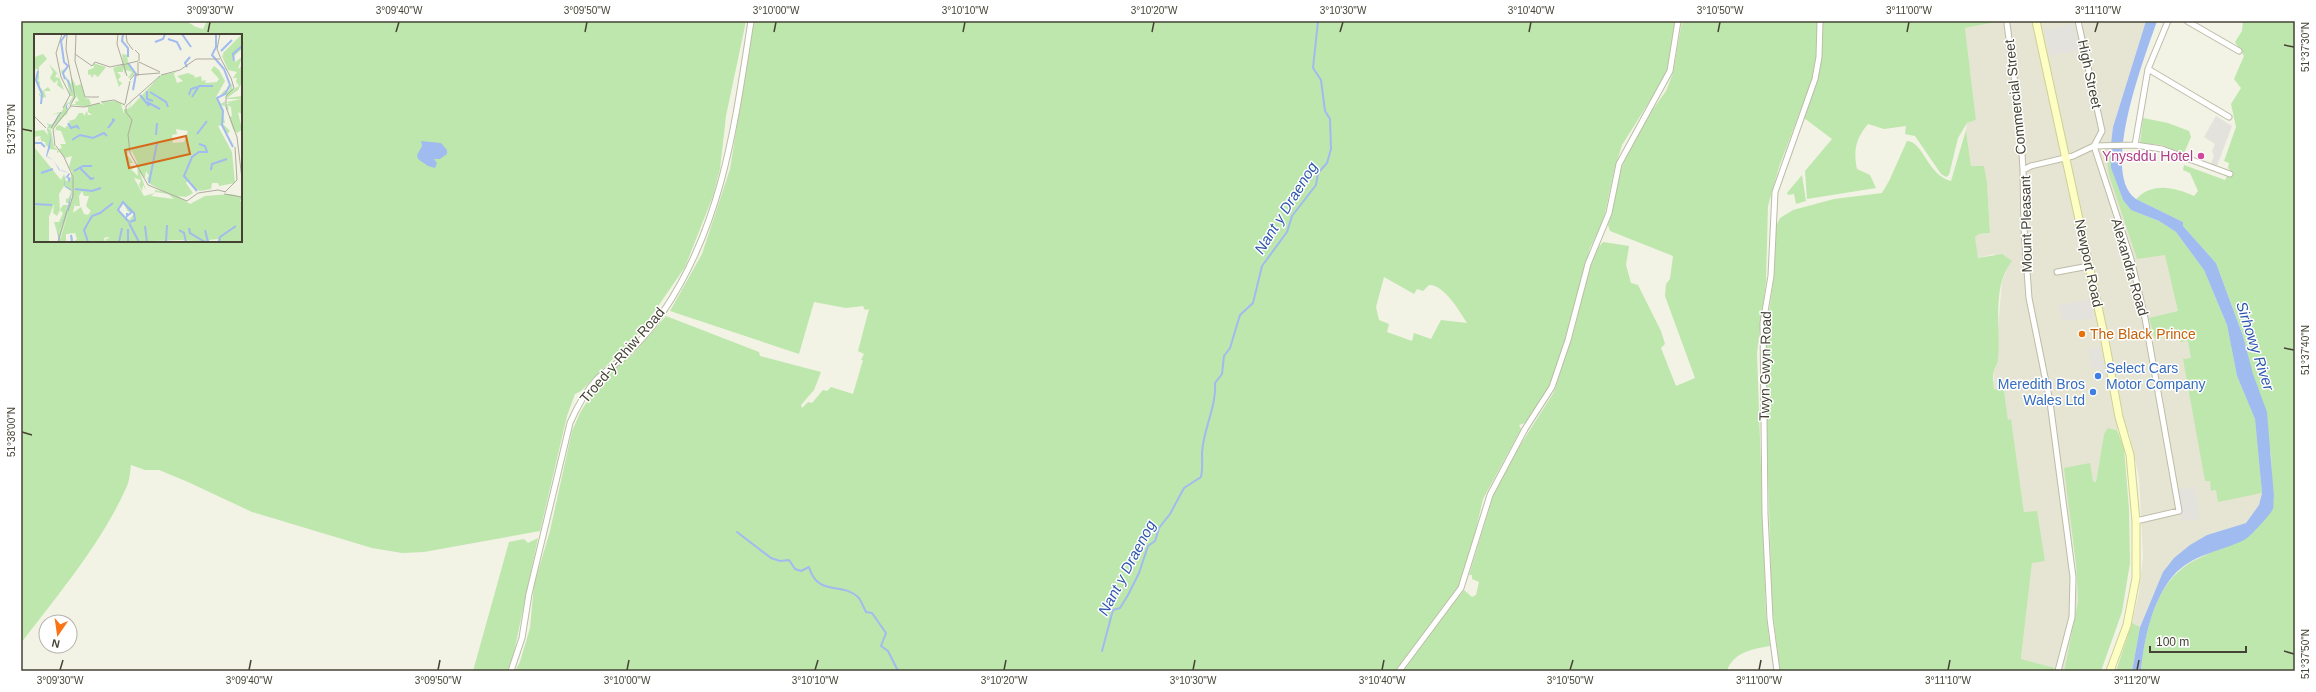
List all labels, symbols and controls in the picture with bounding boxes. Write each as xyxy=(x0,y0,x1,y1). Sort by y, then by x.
text: 3°09'30"W xyxy=(187,5,234,16)
text: 3°09'40"W xyxy=(376,5,423,16)
text: 3°09'50"W xyxy=(564,5,611,16)
text: 3°10'00"W xyxy=(753,5,800,16)
text: 3°10'10"W xyxy=(942,5,989,16)
text: 3°10'20"W xyxy=(1131,5,1178,16)
text: 3°10'30"W xyxy=(1320,5,1367,16)
text: 3°10'40"W xyxy=(1508,5,1555,16)
text: 3°10'50"W xyxy=(1697,5,1744,16)
text: 3°11'00"W xyxy=(1886,5,1933,16)
text: 3°11'10"W xyxy=(2075,5,2122,16)
text: 51°37'30"N xyxy=(2300,22,2311,72)
inset map xyxy=(34,34,242,242)
street label: Commercial Street xyxy=(2001,38,2029,155)
street label: High Street xyxy=(2075,38,2105,110)
text: 51°37'50"N xyxy=(6,104,17,154)
place label: Ynysddu Hotel xyxy=(2102,148,2193,164)
marker: Ynysddu Hotel xyxy=(2196,151,2206,161)
water label: Nant y Draenog xyxy=(1251,158,1321,257)
street label: Mount Pleasant xyxy=(2017,175,2035,273)
street label: Alexandra Road xyxy=(2108,217,2152,317)
street label: Newport Road xyxy=(2072,218,2106,308)
water label: Sirhowy River xyxy=(2233,299,2278,393)
street label: Troed-y-Rhiw Road xyxy=(576,304,668,406)
street label: Twyn Gwyn Road xyxy=(1756,311,1774,421)
text: 51°37'40"N xyxy=(2300,325,2311,375)
place label: The Black Prince xyxy=(2090,326,2196,342)
marker: The Black Prince xyxy=(2077,329,2087,339)
place label: Select Cars Motor Company xyxy=(2106,360,2206,392)
marker: Select Cars Motor Company xyxy=(2093,371,2103,381)
place label: Meredith Bros Wales Ltd xyxy=(1998,376,2085,408)
marker: Meredith Bros Wales Ltd xyxy=(2088,387,2098,397)
text: 51°38'00"N xyxy=(6,407,17,457)
water label: Nant y Draenog xyxy=(1094,517,1159,618)
north arrow xyxy=(38,614,78,654)
scale bar xyxy=(2150,628,2246,654)
text: 51°37'50"N xyxy=(2300,629,2311,679)
text: 100 m xyxy=(2156,635,2189,649)
text: N xyxy=(50,637,61,650)
text: 3°09'30"W xyxy=(37,675,84,686)
text: 3°09'40"W xyxy=(226,675,273,686)
text: 3°09'50"W xyxy=(415,675,462,686)
text: 3°10'00"W xyxy=(604,675,651,686)
text: 3°10'10"W xyxy=(792,675,839,686)
text: 3°10'20"W xyxy=(981,675,1028,686)
text: 3°10'30"W xyxy=(1170,675,1217,686)
text: 3°10'40"W xyxy=(1359,675,1406,686)
text: 3°10'50"W xyxy=(1547,675,1594,686)
text: 3°11'00"W xyxy=(1736,675,1783,686)
text: 3°11'10"W xyxy=(1925,675,1972,686)
text: 3°11'20"W xyxy=(2114,675,2161,686)

